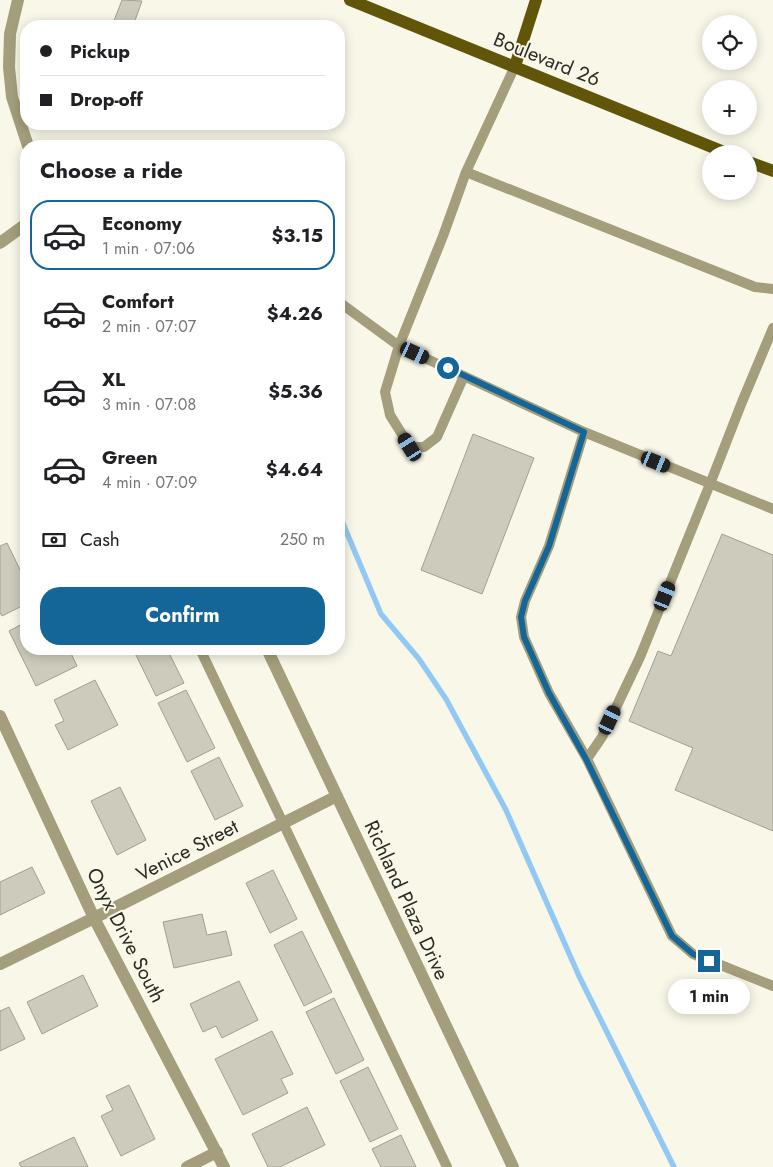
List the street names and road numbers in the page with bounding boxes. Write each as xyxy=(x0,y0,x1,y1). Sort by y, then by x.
street label: Boulevard 26 xyxy=(489,25,605,94)
street label: Venice Street xyxy=(131,812,244,889)
street label: Richland Plaza Drive xyxy=(357,816,456,985)
street label: Onyx Drive South xyxy=(79,863,172,1008)

